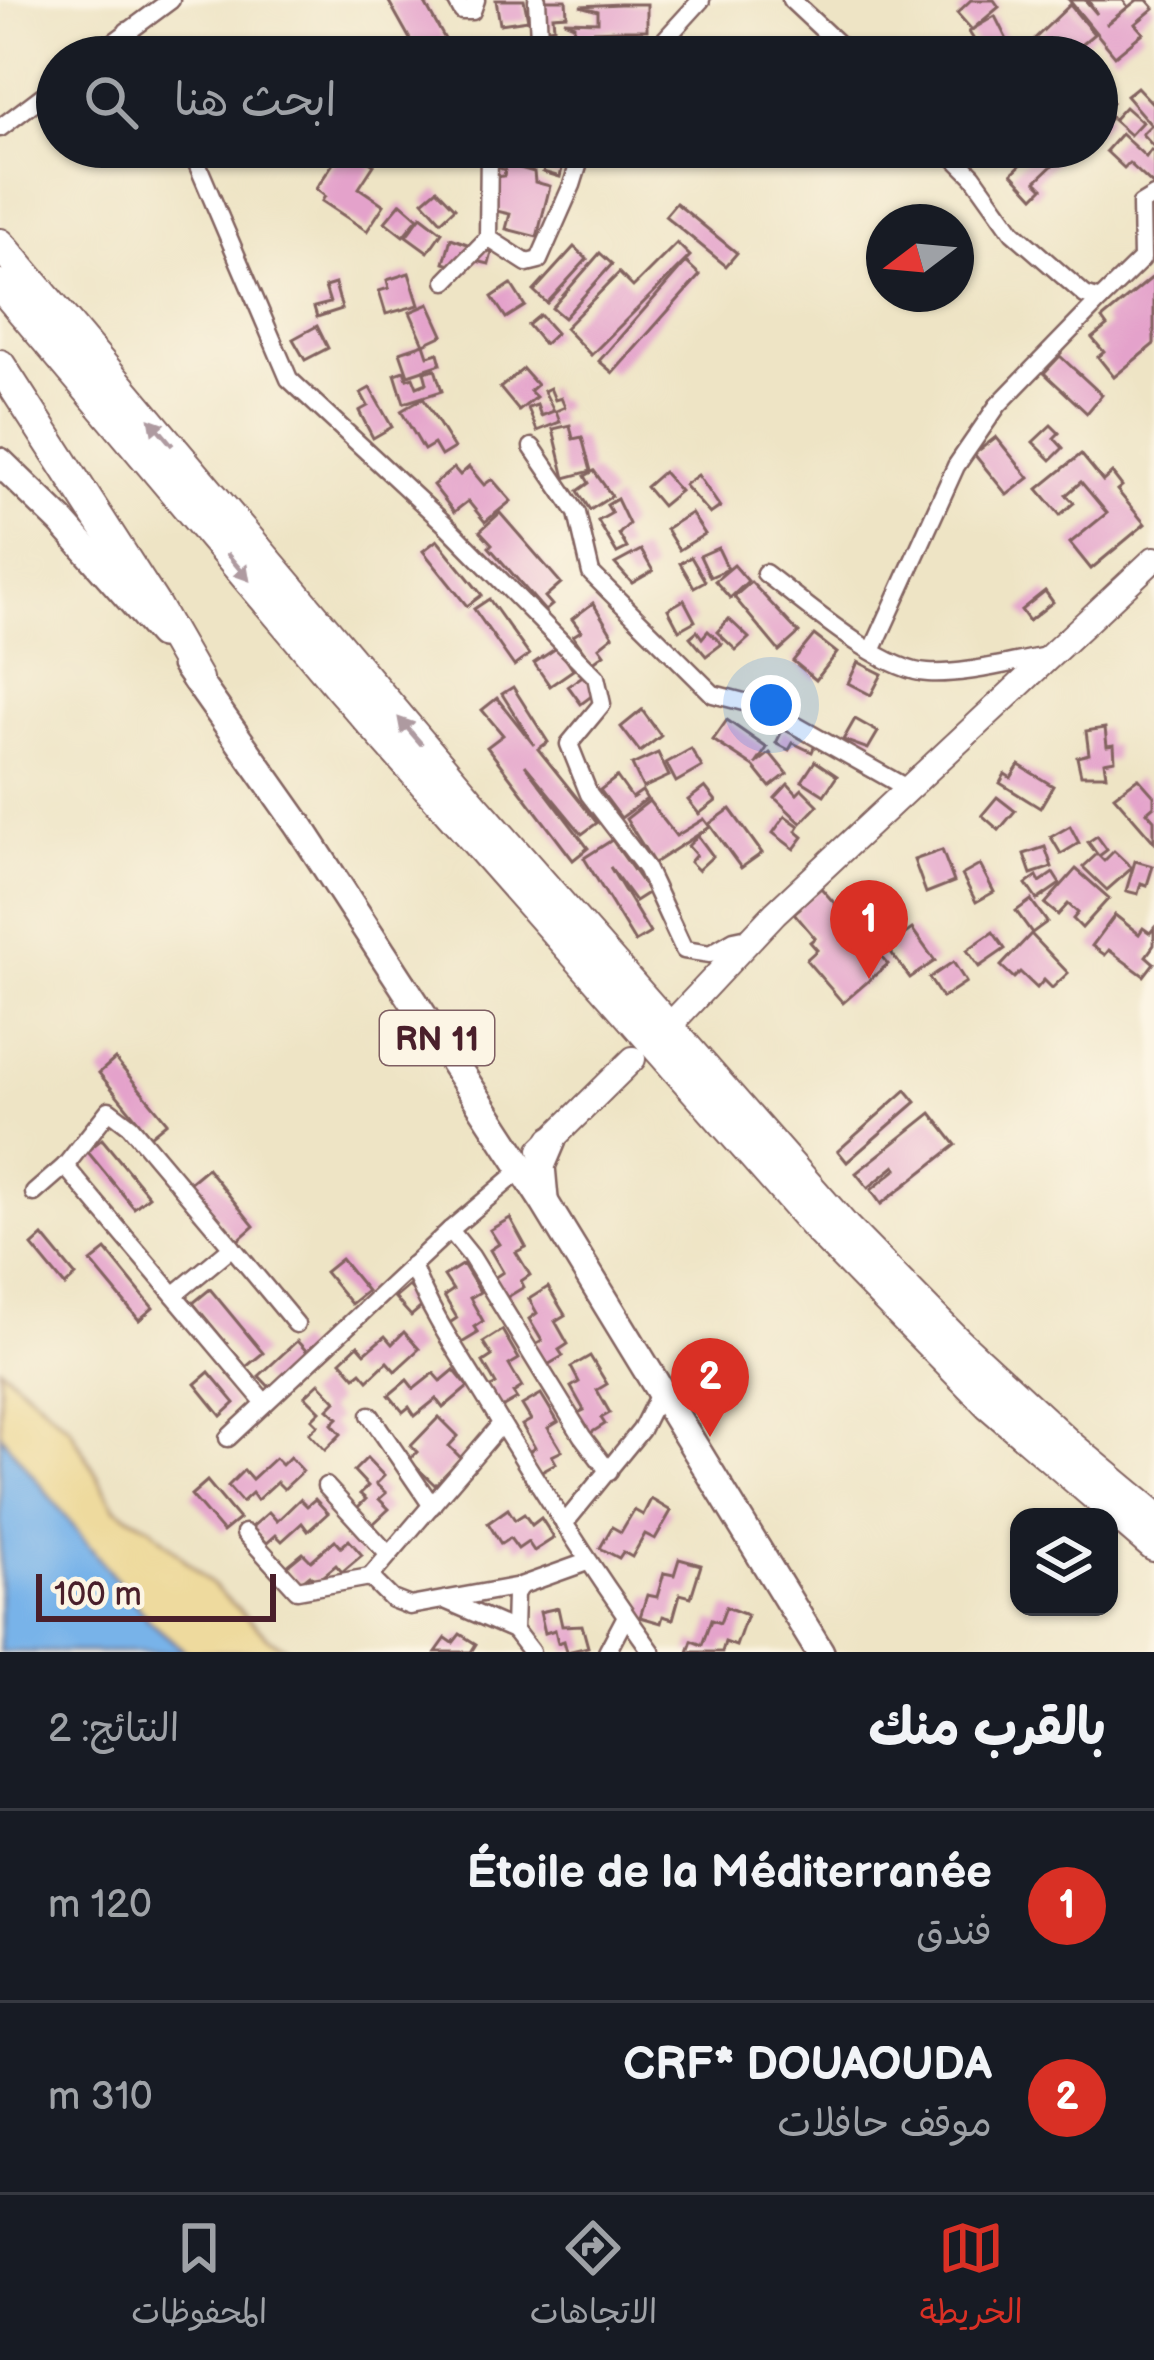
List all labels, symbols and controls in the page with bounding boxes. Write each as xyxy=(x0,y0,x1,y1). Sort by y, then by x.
search box xyxy=(36,36,1118,168)
icon: search xyxy=(78,69,144,135)
text: ابحث هنا xyxy=(174,74,337,129)
north arrow xyxy=(866,204,974,312)
one-way arrow xyxy=(148,416,174,447)
one-way arrow xyxy=(224,552,251,582)
your location xyxy=(741,675,801,735)
one-way arrow xyxy=(398,716,424,746)
pin: 1 xyxy=(830,880,908,979)
road number: RN 11 xyxy=(380,1011,494,1065)
pin: 2 xyxy=(671,1338,749,1437)
map controls xyxy=(1010,1508,1118,1616)
button: layers xyxy=(1010,1508,1118,1616)
scale bar xyxy=(36,1568,276,1621)
text: 100 m xyxy=(54,1575,142,1615)
text: بالقرب منك xyxy=(869,1698,1106,1759)
text: النتائج: 2 xyxy=(48,1706,179,1753)
text: Étoile de la Méditerranée xyxy=(467,1846,992,1901)
text: 120 m xyxy=(48,1882,152,1929)
text: 1 xyxy=(1059,1882,1075,1929)
text: فندق xyxy=(916,1909,992,1956)
text: CRF* DOUAOUDA xyxy=(623,2038,992,2093)
text: 310 m xyxy=(48,2074,153,2121)
text: 2 xyxy=(1055,2074,1079,2121)
text: موقف حافلات xyxy=(777,2101,992,2148)
tab: المحفوظات xyxy=(131,2215,267,2341)
tab: الاتجاهات xyxy=(530,2215,657,2341)
tab: الخريطة xyxy=(920,2215,1023,2341)

